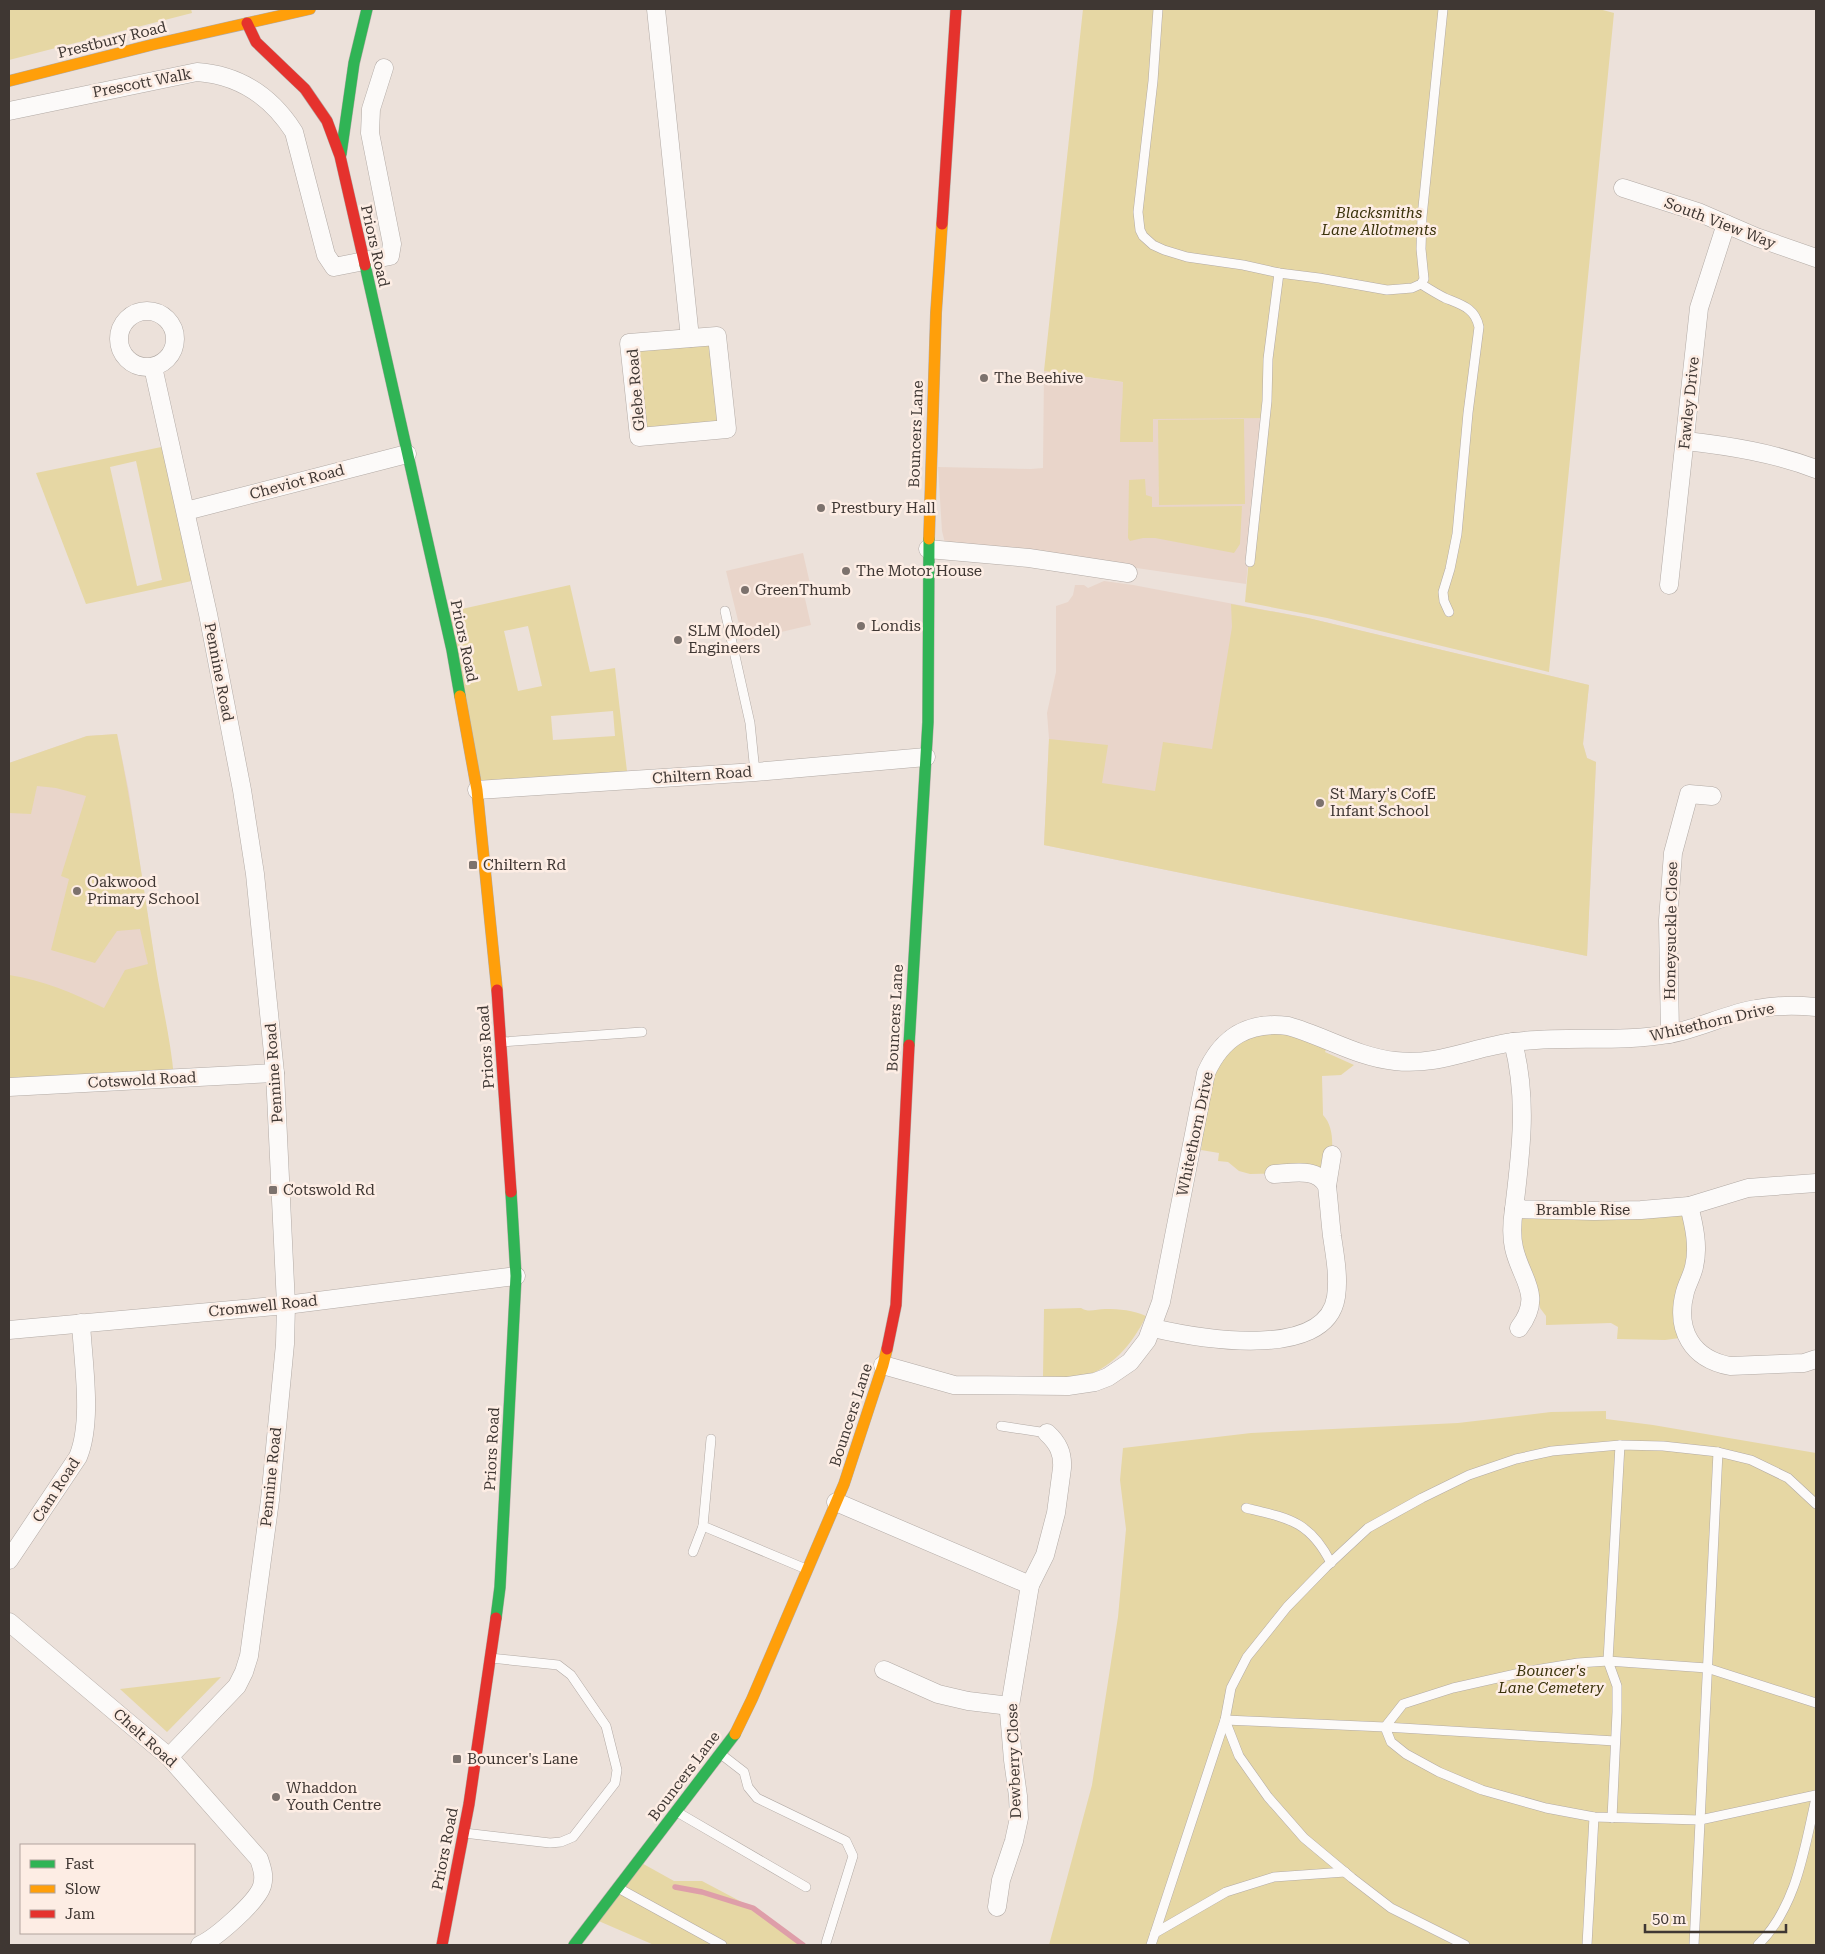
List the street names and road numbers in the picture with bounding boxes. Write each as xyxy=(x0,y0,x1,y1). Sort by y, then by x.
street label: Prestbury Road xyxy=(56,18,169,62)
street label: Prescott Walk xyxy=(91,64,194,101)
street label: South View Way xyxy=(1662,193,1778,253)
street label: Priors Road xyxy=(357,203,393,289)
street label: Glebe Road xyxy=(623,348,649,432)
street label: Fawley Drive xyxy=(1675,356,1703,450)
street label: Bouncers Lane xyxy=(905,380,927,488)
street label: Cheviot Road xyxy=(248,461,347,503)
street label: Priors Road xyxy=(446,598,482,684)
street label: Pennine Road xyxy=(201,621,237,723)
street label: Chiltern Road xyxy=(651,763,753,787)
street label: Honeysuckle Close xyxy=(1661,862,1681,1000)
street label: Bouncers Lane xyxy=(883,964,907,1072)
street label: Whitethorn Drive xyxy=(1648,999,1776,1045)
street label: Priors Road xyxy=(474,1004,498,1089)
street label: Pennine Road xyxy=(261,1022,286,1124)
street label: Cotswold Road xyxy=(87,1068,197,1092)
street label: Whitethorn Drive xyxy=(1173,1070,1217,1198)
street label: Bramble Rise xyxy=(1536,1201,1630,1219)
street label: Cromwell Road xyxy=(208,1291,319,1321)
street label: Bouncers Lane xyxy=(826,1361,876,1469)
street label: Priors Road xyxy=(481,1406,503,1491)
street label: Pennine Road xyxy=(257,1426,285,1528)
street label: Cam Road xyxy=(29,1454,84,1526)
street label: Dewberry Close xyxy=(1003,1703,1025,1819)
street label: Chelt Road xyxy=(109,1705,181,1772)
street label: Bouncers Lane xyxy=(644,1728,724,1824)
street label: Priors Road xyxy=(428,1806,462,1892)

